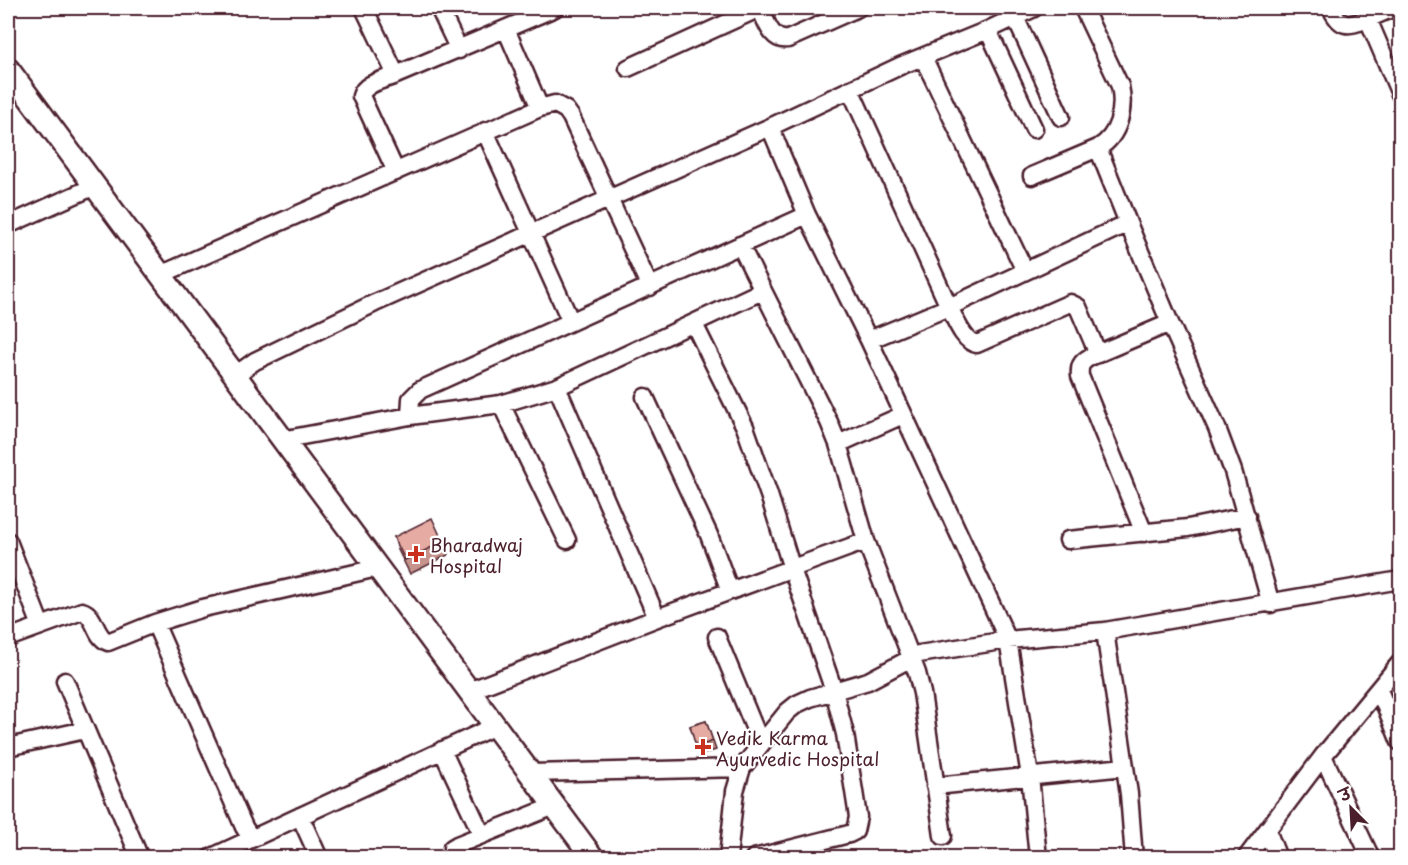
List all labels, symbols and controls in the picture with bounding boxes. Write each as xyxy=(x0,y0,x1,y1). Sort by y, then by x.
place label: Bharadwaj Hospital xyxy=(430,531,523,579)
marker: Bharadwaj Hospital xyxy=(407,545,425,563)
place label: Vedik Karma Ayurvedic Hospital xyxy=(716,724,879,772)
marker: Vedik Karma Ayurvedic Hospital xyxy=(694,738,712,756)
north arrow xyxy=(1321,778,1381,838)
text: उ xyxy=(1333,780,1355,807)

